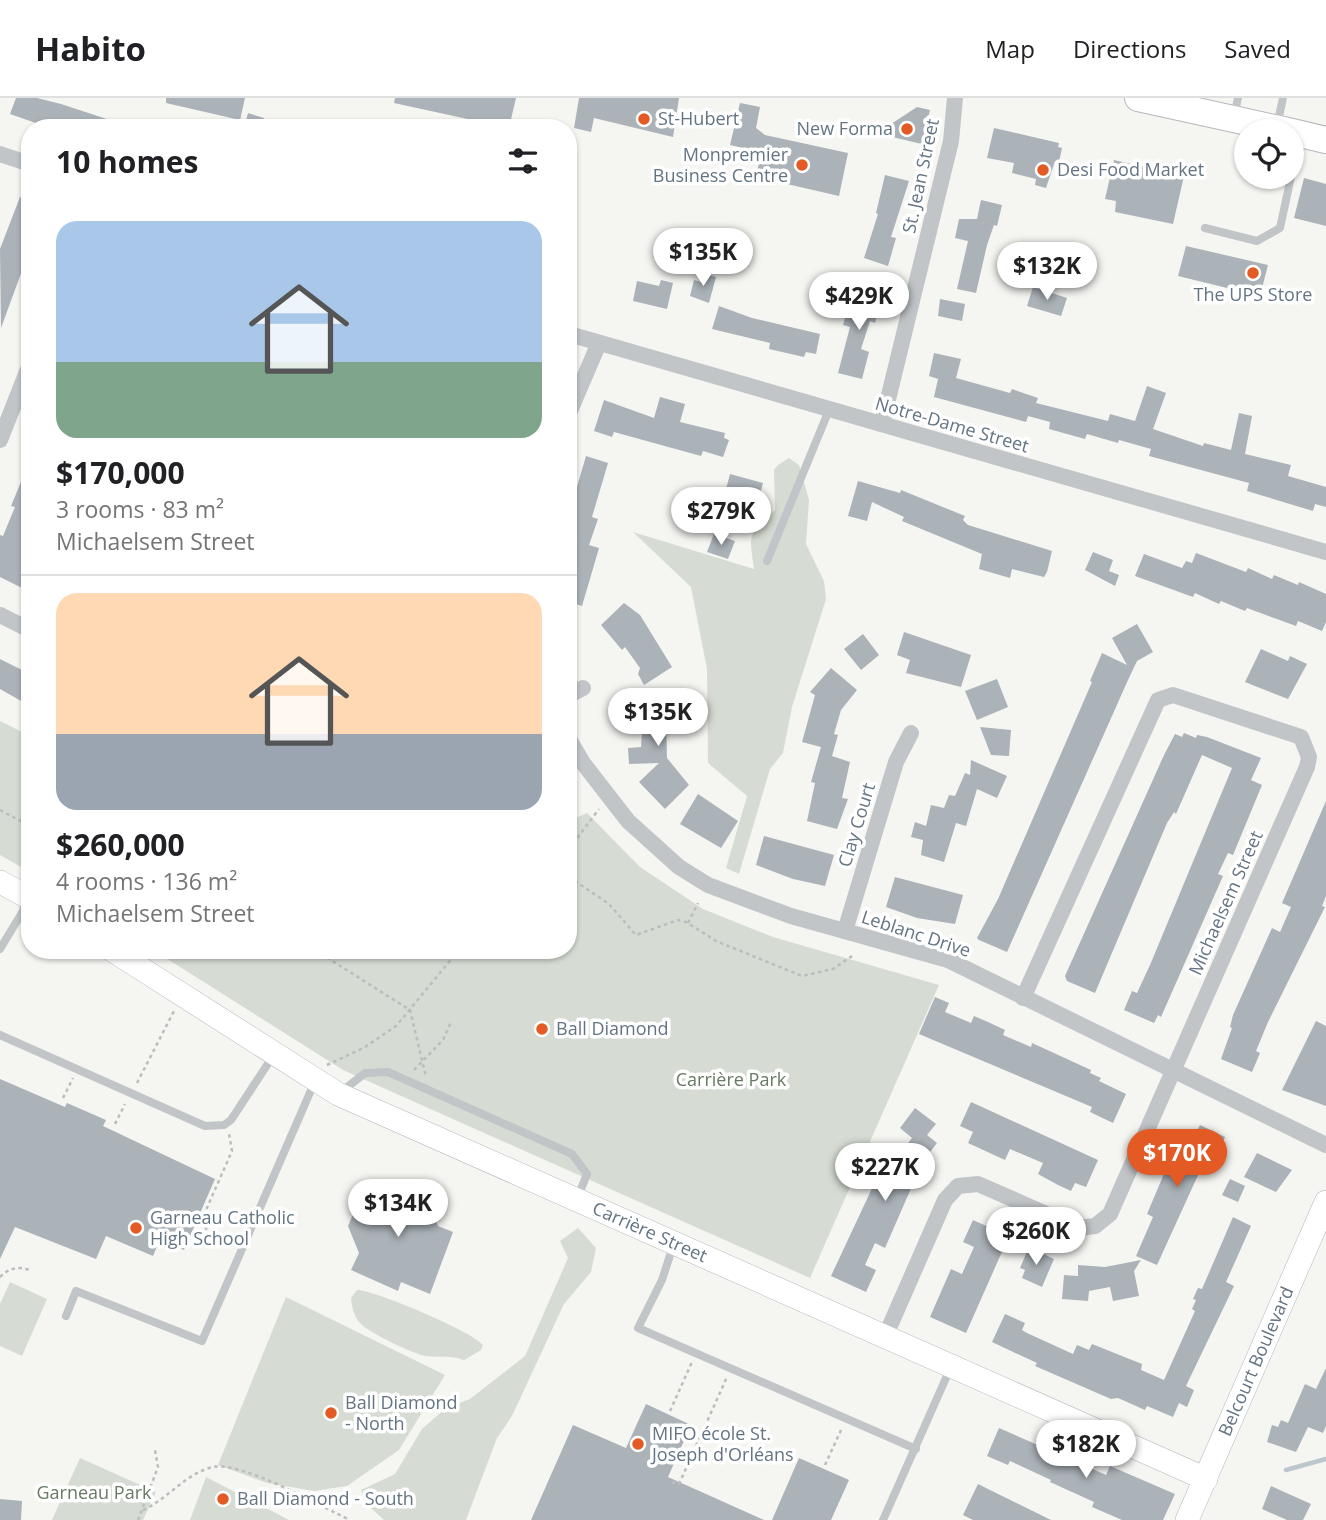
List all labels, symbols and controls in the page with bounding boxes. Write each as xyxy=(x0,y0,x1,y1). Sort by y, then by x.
text: Habito xyxy=(35,26,146,71)
text: Map xyxy=(985,32,1035,65)
text: Directions xyxy=(1073,32,1186,65)
text: Saved xyxy=(1224,32,1291,65)
place label: St-Hubert xyxy=(658,106,739,130)
marker: St-Hubert xyxy=(636,111,652,127)
place label: New Forma xyxy=(797,116,893,140)
street label: St. Jean Street xyxy=(896,116,944,235)
map controls xyxy=(1234,119,1304,189)
button: locate xyxy=(1234,119,1304,189)
marker: New Forma xyxy=(899,121,915,137)
text: 10 homes xyxy=(56,141,199,182)
icon: filters xyxy=(504,142,542,180)
place label: Monpremier Business Centre xyxy=(653,142,789,187)
marker: Monpremier Business Centre xyxy=(794,157,810,173)
place label: Desi Food Market xyxy=(1057,157,1204,181)
marker: Desi Food Market xyxy=(1035,162,1051,178)
pin: $135K xyxy=(654,228,752,288)
text: $135K xyxy=(669,235,737,267)
pin: $132K xyxy=(998,242,1096,302)
text: $132K xyxy=(1013,249,1081,281)
marker: The UPS Store xyxy=(1245,265,1261,281)
icon: home xyxy=(236,266,362,392)
pin: $429K xyxy=(810,272,908,332)
text: $429K xyxy=(825,279,893,311)
place label: The UPS Store xyxy=(1194,282,1312,306)
street label: Notre-Dame Street xyxy=(873,391,1032,457)
text: $170,000 xyxy=(56,452,185,493)
pin: $279K xyxy=(672,488,770,547)
text: 3 rooms · 83 m² xyxy=(56,493,224,525)
text: $279K xyxy=(687,494,755,526)
text: Michaelsem Street xyxy=(56,525,255,557)
icon: home xyxy=(236,638,362,764)
pin: $135K xyxy=(609,688,707,748)
text: $135K xyxy=(624,695,692,727)
street label: Clay Court xyxy=(832,780,880,870)
text: $260,000 xyxy=(56,824,185,865)
street label: Michaelsem Street xyxy=(1183,827,1268,978)
text: 4 rooms · 136 m² xyxy=(56,865,237,897)
text: Michaelsem Street xyxy=(56,897,255,929)
street label: Leblanc Drive xyxy=(859,904,974,962)
place label: Ball Diamond xyxy=(556,1016,669,1040)
marker: Ball Diamond xyxy=(534,1021,550,1037)
park label: Carrière Park xyxy=(676,1067,787,1091)
pin: $170K xyxy=(1128,1130,1226,1189)
text: $170K xyxy=(1143,1136,1211,1168)
pin: $227K xyxy=(836,1144,934,1203)
text: $227K xyxy=(851,1150,919,1182)
pin: $134K xyxy=(349,1180,447,1239)
text: $134K xyxy=(364,1186,432,1218)
street label: Carrière Street xyxy=(589,1195,711,1267)
place label: Garneau Catholic High School xyxy=(150,1205,295,1250)
pin: $260K xyxy=(987,1208,1085,1267)
text: $260K xyxy=(1002,1214,1070,1246)
marker: Garneau Catholic High School xyxy=(128,1220,144,1236)
street label: Belcourt Boulevard xyxy=(1212,1283,1299,1440)
place label: Ball Diamond - North xyxy=(345,1390,458,1435)
marker: Ball Diamond - North xyxy=(323,1405,339,1421)
pin: $182K xyxy=(1037,1420,1135,1480)
place label: MIFO école St. Joseph d'Orléans xyxy=(650,1421,794,1466)
text: $182K xyxy=(1052,1427,1120,1459)
marker: MIFO école St. Joseph d'Orléans xyxy=(630,1436,646,1452)
park label: Garneau Park xyxy=(37,1480,152,1504)
place label: Ball Diamond - South xyxy=(237,1486,414,1510)
marker: Ball Diamond - South xyxy=(215,1491,231,1507)

